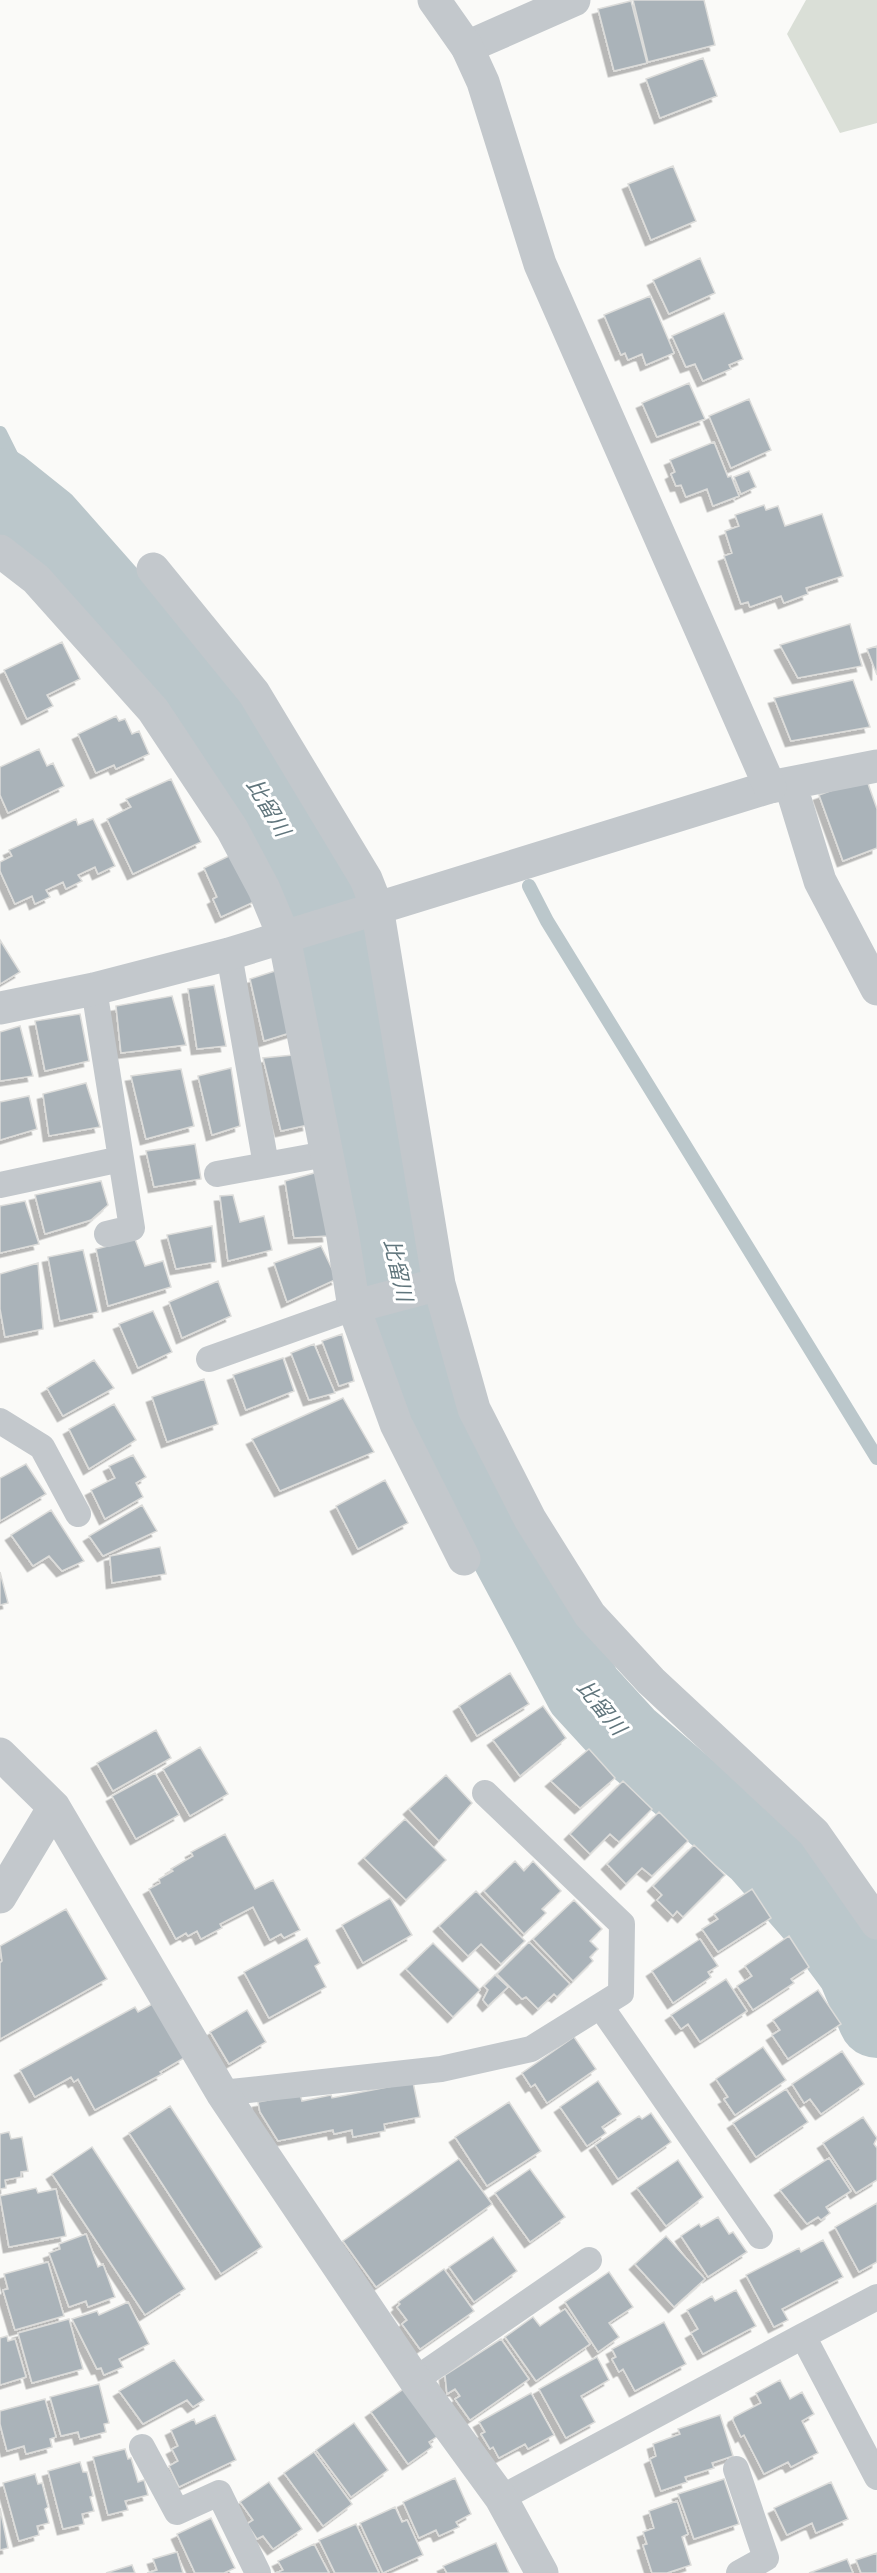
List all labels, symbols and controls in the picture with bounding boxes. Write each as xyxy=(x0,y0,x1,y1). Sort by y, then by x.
water label: 比留川 xyxy=(241,773,298,843)
water label: 比留川 xyxy=(378,1236,420,1306)
water label: 比留川 xyxy=(571,1674,634,1742)

